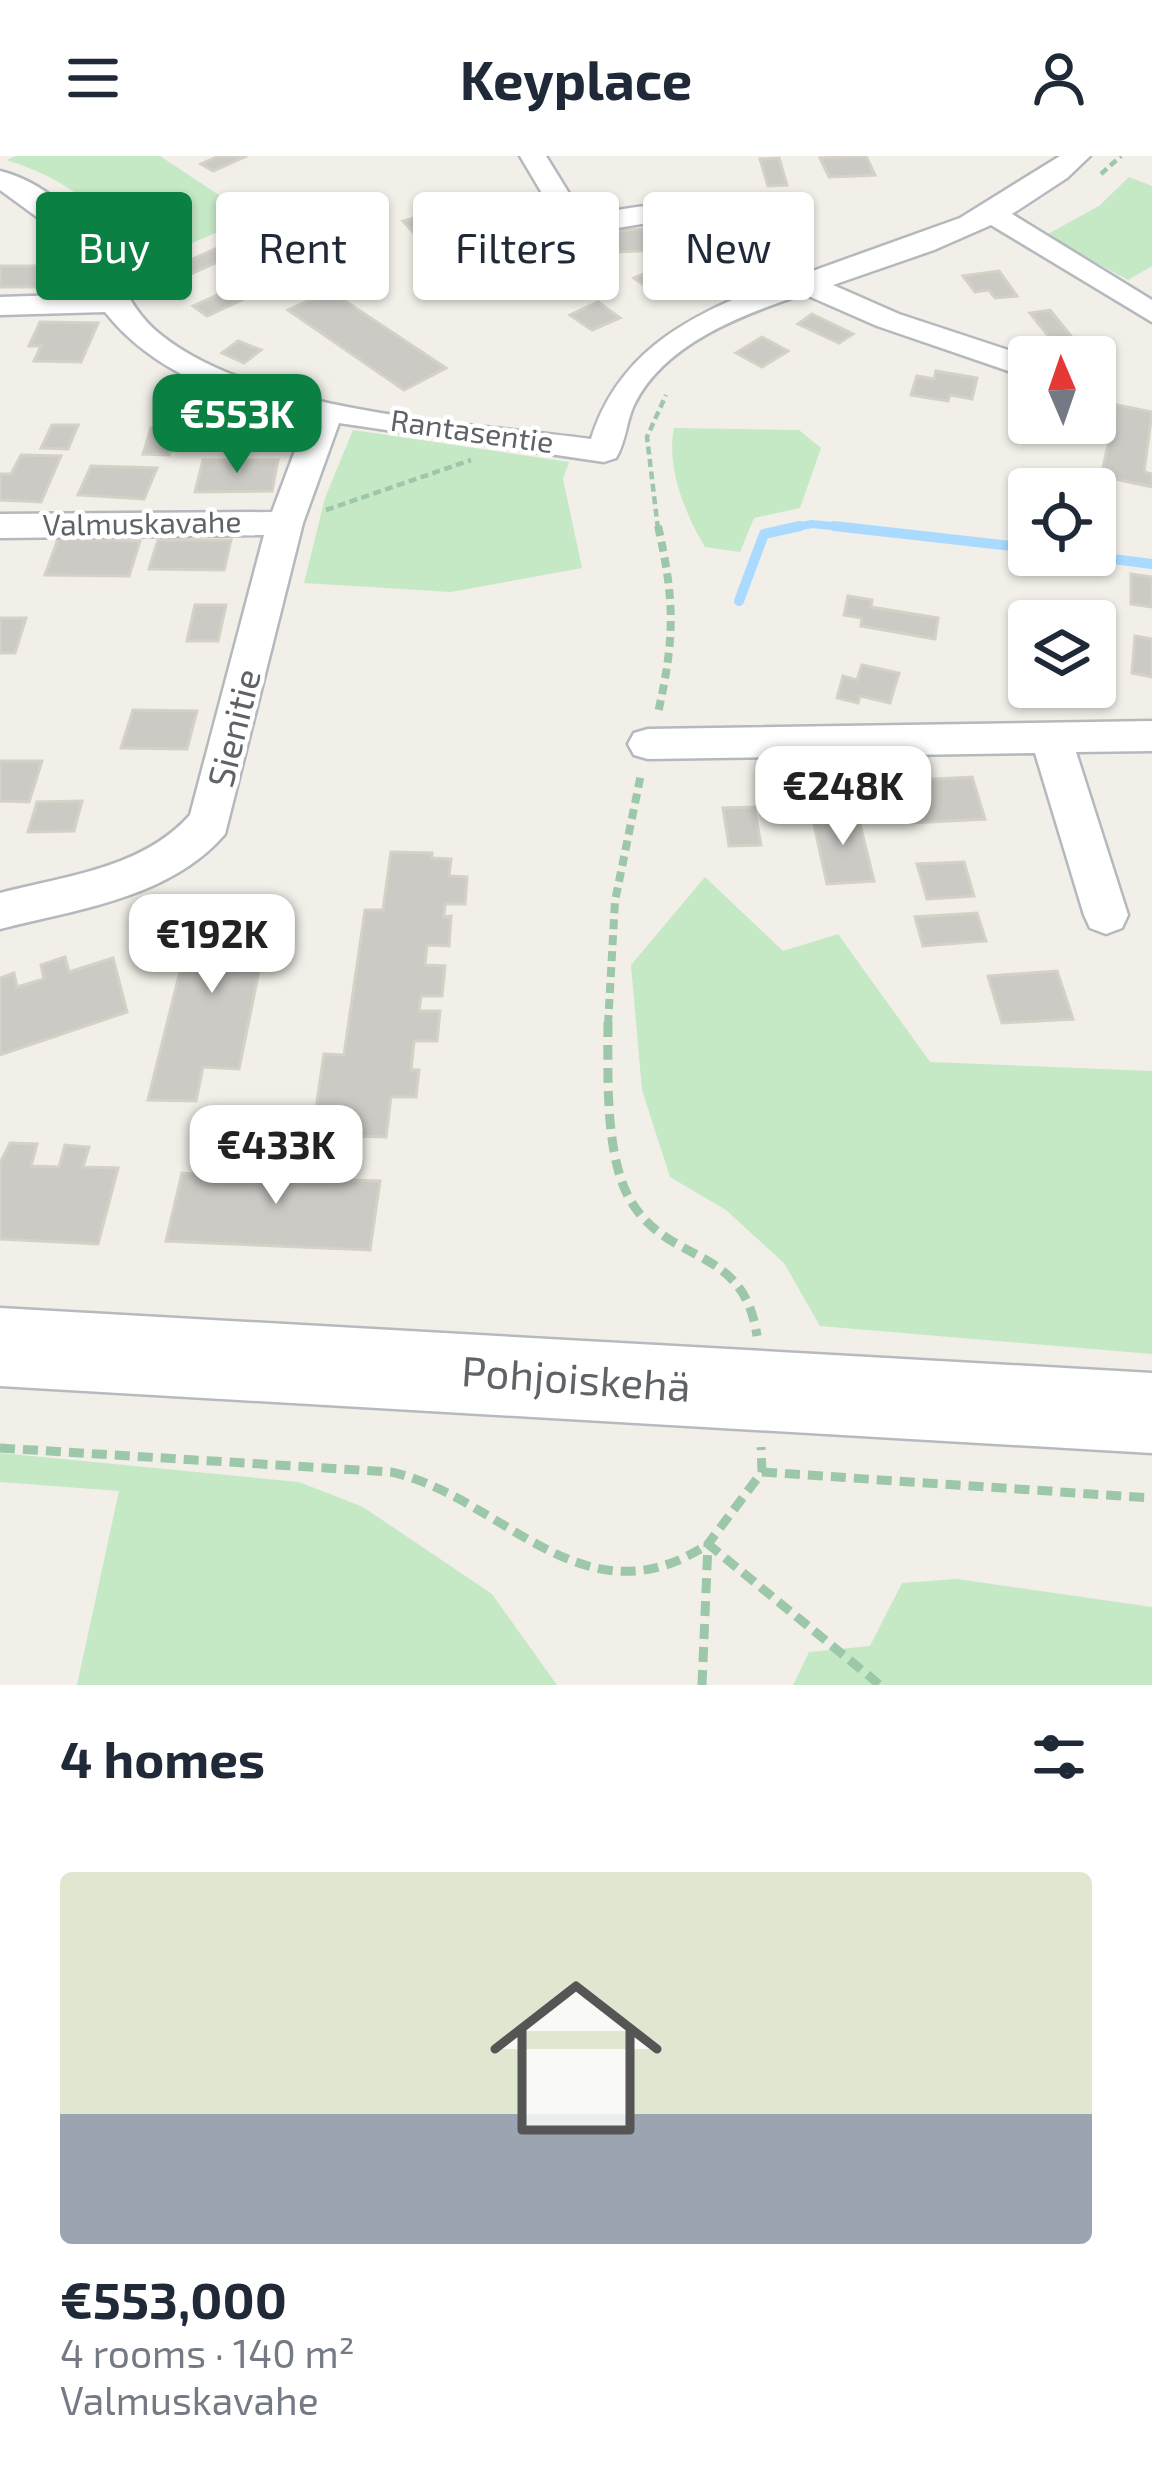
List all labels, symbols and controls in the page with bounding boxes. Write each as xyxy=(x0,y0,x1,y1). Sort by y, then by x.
icon: menu xyxy=(60,45,126,111)
icon: person xyxy=(1026,45,1092,111)
text: Keyplace xyxy=(460,46,692,111)
chip: Buy xyxy=(36,192,192,300)
chip: Rent xyxy=(216,192,389,300)
chip: Filters xyxy=(413,192,619,300)
chip: New xyxy=(643,192,814,300)
north arrow xyxy=(1008,336,1116,444)
map controls xyxy=(1008,336,1116,708)
pin: €553K xyxy=(153,374,321,476)
text: €553K xyxy=(180,389,294,436)
street label: Rantasentie xyxy=(389,401,556,459)
button: locate xyxy=(1008,468,1116,576)
street label: Valmuskavahe xyxy=(42,502,242,542)
button: layers xyxy=(1008,600,1116,708)
street label: Sienitie xyxy=(197,664,268,791)
pin: €248K xyxy=(759,746,927,848)
text: €248K xyxy=(782,761,904,808)
pin: €192K xyxy=(128,894,296,996)
text: €192K xyxy=(156,909,268,956)
pin: €433K xyxy=(192,1105,360,1207)
text: €433K xyxy=(217,1120,335,1167)
street label: Pohjoiskehä xyxy=(460,1344,692,1411)
icon: filters xyxy=(1026,1724,1092,1790)
text: 4 homes xyxy=(60,1727,265,1788)
icon: home xyxy=(468,1950,684,2166)
text: €553,000 xyxy=(60,2268,287,2329)
text: 4 rooms · 140 m² xyxy=(60,2329,355,2376)
text: Valmuskavahe xyxy=(60,2376,319,2423)

